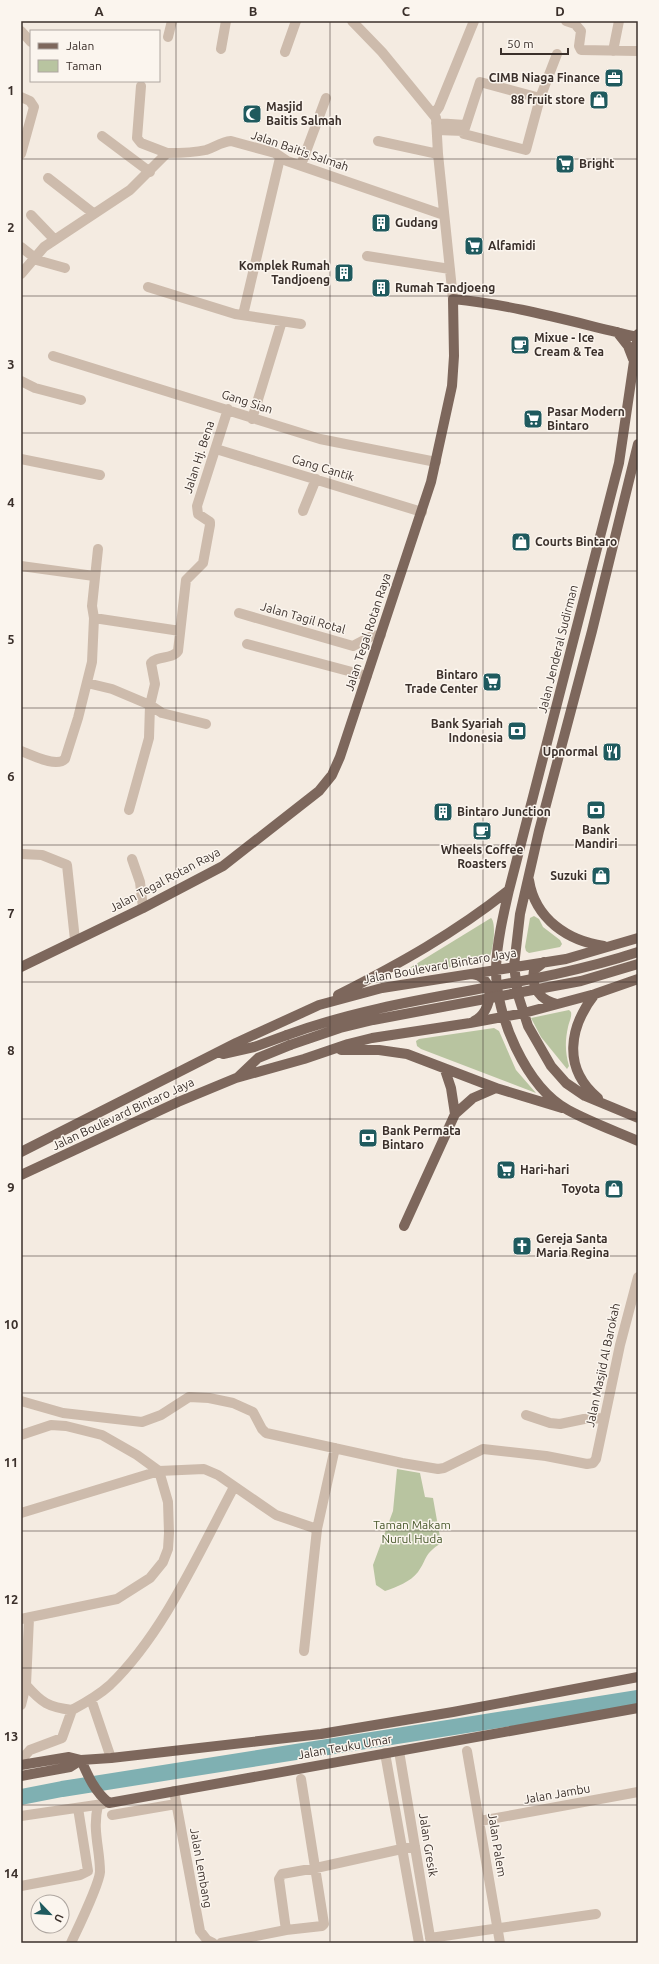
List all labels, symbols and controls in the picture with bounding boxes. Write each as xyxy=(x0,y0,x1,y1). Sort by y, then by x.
text: A xyxy=(94,4,104,18)
text: B xyxy=(249,4,258,18)
text: C xyxy=(402,4,411,18)
text: D xyxy=(555,4,565,18)
legend xyxy=(30,30,160,82)
scale bar xyxy=(501,30,568,56)
text: 50 m xyxy=(507,37,534,50)
text: Jalan xyxy=(66,39,94,52)
text: Taman xyxy=(66,59,102,72)
office icon: CIMB Niaga Finance xyxy=(603,67,625,89)
place label: CIMB Niaga Finance xyxy=(489,71,600,84)
text: 1 xyxy=(7,83,15,97)
shop icon: 88 fruit store xyxy=(588,89,610,111)
place label: 88 fruit store xyxy=(511,93,585,106)
place label: Masjid Baitis Salmah xyxy=(266,100,342,127)
mosque icon: Masjid Baitis Salmah xyxy=(241,103,263,125)
street label: Jalan Baitis Salmah xyxy=(250,128,351,173)
supermarket icon: Bright xyxy=(554,153,576,175)
place label: Bright xyxy=(579,157,614,170)
building icon: Gudang xyxy=(370,212,392,234)
place label: Gudang xyxy=(395,216,438,229)
text: 2 xyxy=(7,220,15,234)
supermarket icon: Alfamidi xyxy=(463,235,485,257)
place label: Alfamidi xyxy=(488,239,536,252)
place label: Komplek Rumah Tandjoeng xyxy=(239,259,330,286)
building icon: Komplek Rumah Tandjoeng xyxy=(333,262,355,284)
building icon: Rumah Tandjoeng xyxy=(370,277,392,299)
place label: Rumah Tandjoeng xyxy=(395,281,495,294)
place label: Mixue - Ice Cream & Tea xyxy=(534,331,604,358)
cafe icon: Mixue - Ice Cream & Tea xyxy=(509,334,531,356)
text: 3 xyxy=(7,357,15,371)
street label: Gang Sian xyxy=(220,387,274,416)
place label: Pasar Modern Bintaro xyxy=(547,405,625,432)
supermarket icon: Pasar Modern Bintaro xyxy=(522,408,544,430)
street label: Jalan Hj. Bena xyxy=(181,419,216,495)
street label: Gang Cantik xyxy=(290,452,356,483)
text: 4 xyxy=(7,495,15,509)
shop icon: Courts Bintaro xyxy=(510,531,532,553)
place label: Courts Bintaro xyxy=(535,535,617,548)
street label: Jalan Tegal Rotan Raya xyxy=(342,571,393,692)
street label: Jalan Jenderal Sudirman xyxy=(535,583,580,714)
street label: Jalan Tagil Rotal xyxy=(259,599,347,636)
text: 5 xyxy=(7,632,15,646)
place label: Bintaro Trade Center xyxy=(405,668,478,695)
supermarket icon: Bintaro Trade Center xyxy=(481,671,503,693)
place label: Bank Syariah Indonesia xyxy=(431,717,503,744)
bank icon: Bank Syariah Indonesia xyxy=(506,720,528,742)
restaurant icon: Upnormal xyxy=(601,741,623,763)
place label: Upnormal xyxy=(543,745,598,758)
text: 6 xyxy=(7,769,15,783)
bank icon: Bank Mandiri xyxy=(585,799,607,821)
building icon: Bintaro Junction xyxy=(432,801,454,823)
place label: Bintaro Junction xyxy=(457,805,551,818)
cafe icon: Wheels Coffee Roasters xyxy=(471,820,493,842)
place label: Bank Mandiri xyxy=(574,823,618,850)
place label: Wheels Coffee Roasters xyxy=(441,843,523,870)
street label: Jalan Tegal Rotan Raya xyxy=(107,845,222,914)
shop icon: Suzuki xyxy=(590,865,612,887)
place label: Suzuki xyxy=(550,869,587,882)
text: 7 xyxy=(7,906,15,920)
street label: Jalan Boulevard Bintaro Jaya xyxy=(362,946,517,985)
text: 8 xyxy=(7,1043,15,1057)
street label: Jalan Boulevard Bintaro Jaya xyxy=(50,1075,196,1152)
place label: Bank Permata Bintaro xyxy=(382,1124,461,1151)
bank icon: Bank Permata Bintaro xyxy=(357,1127,379,1149)
supermarket icon: Hari-hari xyxy=(495,1159,517,1181)
place label: Hari-hari xyxy=(520,1163,569,1176)
shop icon: Toyota xyxy=(603,1178,625,1200)
text: 9 xyxy=(7,1180,15,1194)
place label: Toyota xyxy=(562,1182,600,1195)
place label: Gereja Santa Maria Regina xyxy=(536,1232,609,1259)
church icon: Gereja Santa Maria Regina xyxy=(511,1235,533,1257)
street label: Jalan Masjid Al Barokah xyxy=(583,1302,622,1428)
text: 10 xyxy=(4,1317,18,1331)
text: 11 xyxy=(4,1455,18,1469)
park label: Taman Makam Nurul Huda xyxy=(373,1518,451,1545)
text: 12 xyxy=(4,1592,18,1606)
text: 13 xyxy=(4,1729,18,1743)
street label: Jalan Teuku Umar xyxy=(297,1732,394,1761)
street label: Jalan Jambu xyxy=(523,1781,591,1806)
street label: Jalan Gresik xyxy=(417,1812,440,1878)
street label: Jalan Palem xyxy=(486,1812,509,1878)
street label: Jalan Lembang xyxy=(188,1827,215,1909)
text: 14 xyxy=(4,1866,18,1880)
north arrow xyxy=(30,1894,70,1934)
text: U xyxy=(52,1912,66,1924)

